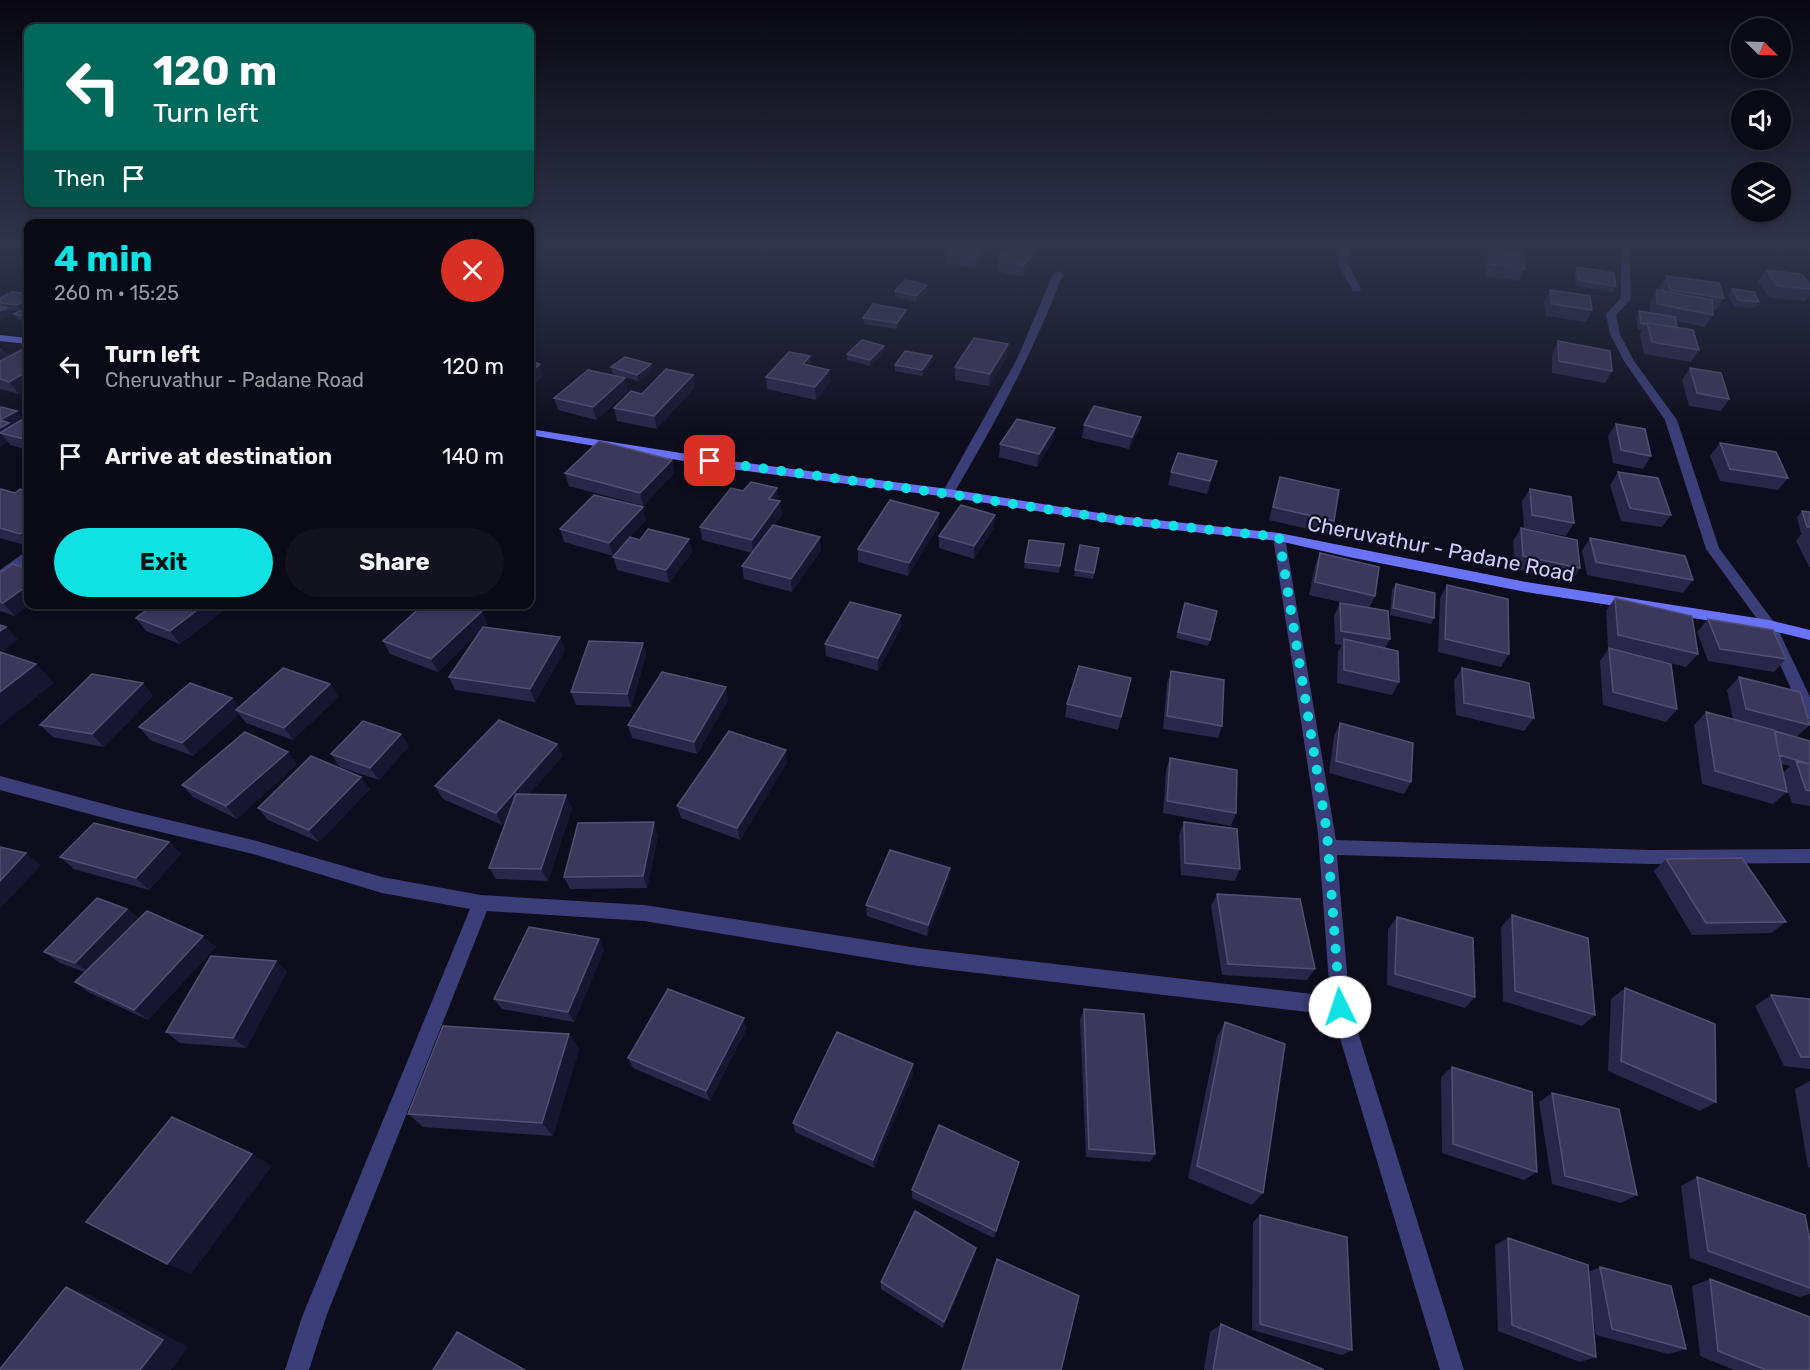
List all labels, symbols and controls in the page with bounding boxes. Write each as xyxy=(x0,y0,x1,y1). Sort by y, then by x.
north arrow xyxy=(1731,18,1791,78)
map controls xyxy=(1731,18,1791,222)
text: 120 m xyxy=(153,46,277,96)
icon: left xyxy=(54,48,132,126)
button: sound xyxy=(1731,90,1791,150)
text: Turn left xyxy=(153,97,258,129)
icon: arrive xyxy=(117,162,150,195)
button: layers xyxy=(1731,162,1791,222)
text: Then xyxy=(54,165,105,192)
text: 4 min xyxy=(54,237,153,280)
button: close xyxy=(441,239,504,302)
text: 260 m · 15:25 xyxy=(54,281,179,305)
text: Turn left xyxy=(105,341,200,368)
icon: left xyxy=(54,350,87,383)
text: 120 m xyxy=(443,353,504,380)
text: Cheruvathur - Padane Road xyxy=(105,368,364,392)
pin xyxy=(684,435,735,486)
icon: arrive xyxy=(54,440,87,473)
text: Arrive at destination xyxy=(105,443,332,470)
text: 140 m xyxy=(442,443,504,470)
icon: arrive xyxy=(693,444,726,477)
street label: Cheruvathur - Padane Road xyxy=(1305,510,1577,587)
button: Exit xyxy=(54,528,273,597)
button: Share xyxy=(285,528,504,597)
position arrow xyxy=(1308,975,1372,1039)

